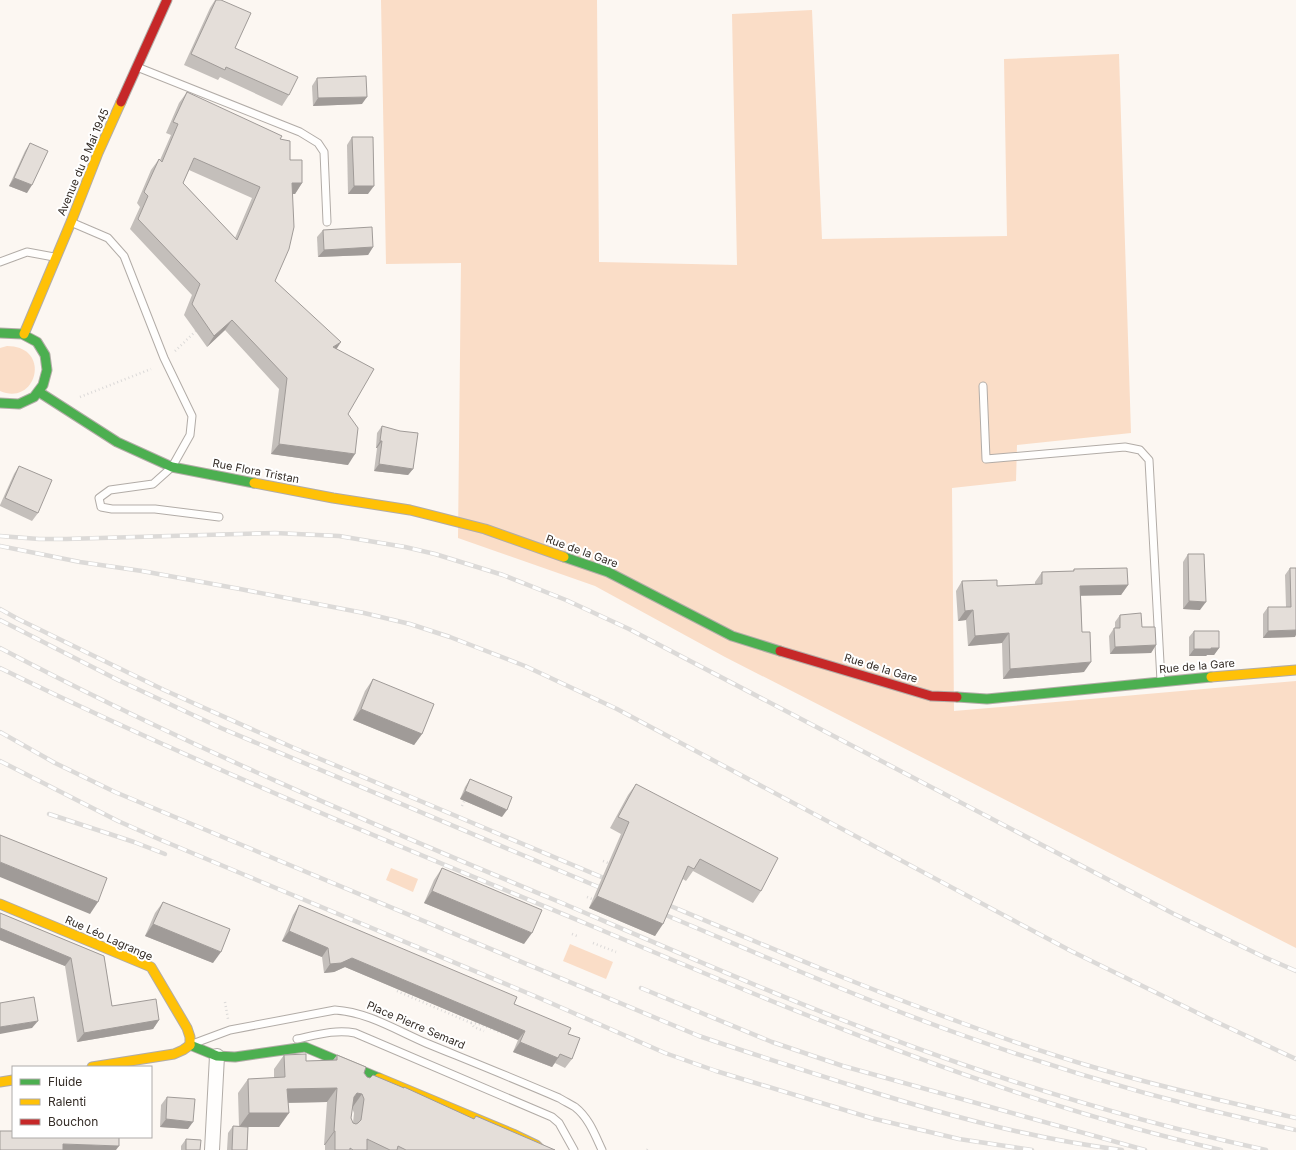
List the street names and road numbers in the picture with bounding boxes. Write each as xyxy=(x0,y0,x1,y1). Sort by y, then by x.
street label: Avenue du 8 Mai 1945 xyxy=(54,106,112,218)
street label: Rue Flora Tristan xyxy=(212,456,300,486)
street label: Rue de la Gare xyxy=(544,531,620,571)
street label: Rue de la Gare xyxy=(843,650,919,686)
street label: Rue de la Gare xyxy=(1159,656,1235,676)
street label: Rue Léo Lagrange xyxy=(63,912,155,964)
street label: Place Pierre Semard xyxy=(365,998,467,1052)

